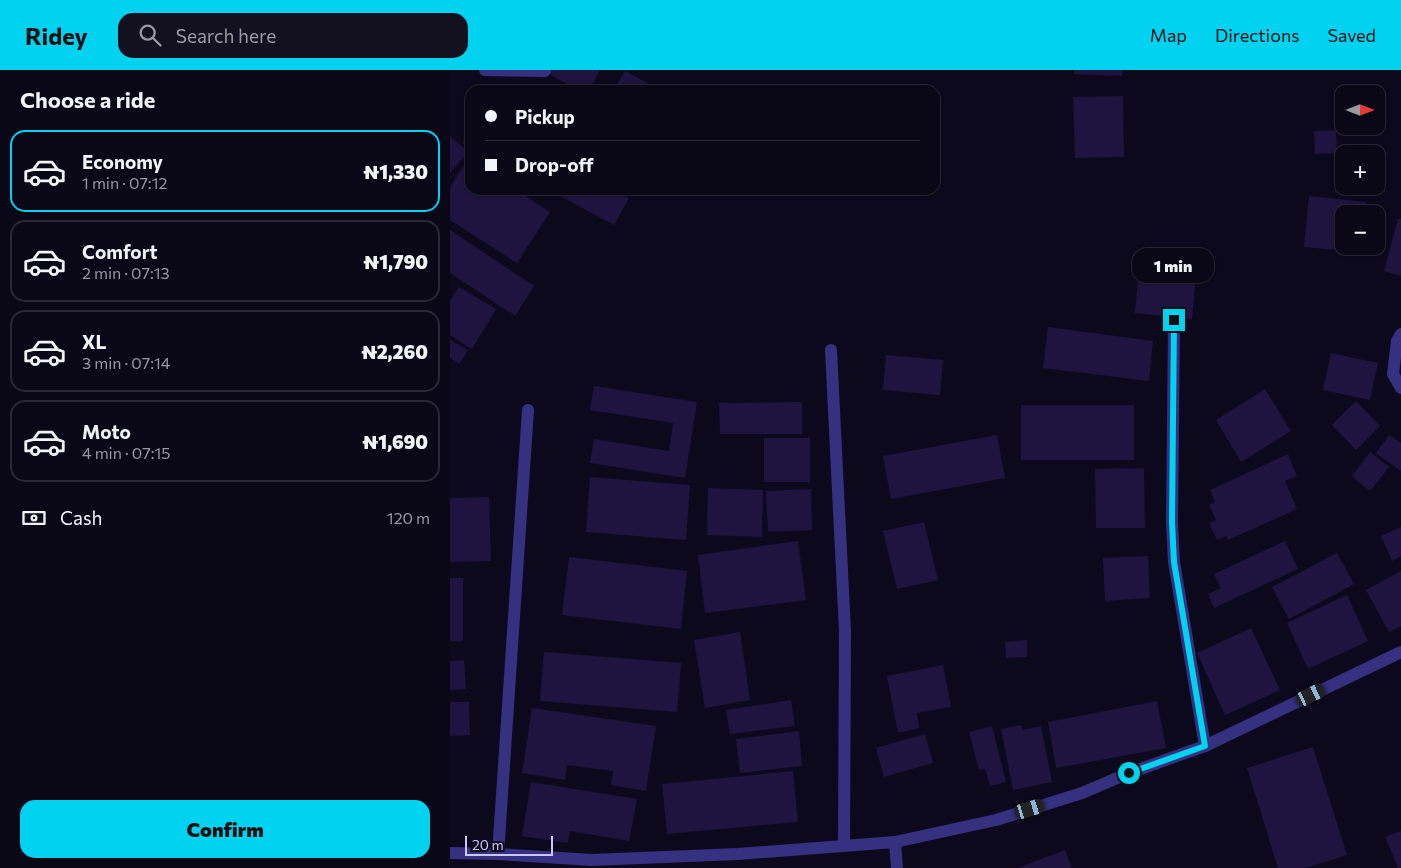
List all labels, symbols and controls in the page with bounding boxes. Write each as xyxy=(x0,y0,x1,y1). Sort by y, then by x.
search box xyxy=(118,13,468,58)
text: Ridey xyxy=(25,21,88,50)
icon: search xyxy=(136,21,164,49)
text: Search here xyxy=(176,24,276,47)
text: Map xyxy=(1150,24,1187,46)
text: Directions xyxy=(1215,24,1299,46)
text: Saved xyxy=(1327,24,1376,46)
north arrow xyxy=(1335,85,1385,135)
map controls xyxy=(1335,85,1385,255)
text: Choose a ride xyxy=(20,86,155,113)
text: Pickup xyxy=(515,105,575,128)
button: + xyxy=(1335,145,1385,195)
icon: car xyxy=(22,149,67,194)
text: Economy xyxy=(82,150,163,173)
text: Drop-off xyxy=(515,153,594,176)
text: ₦1,330 xyxy=(363,160,428,183)
text: 1 min · 07:12 xyxy=(82,173,167,192)
button: − xyxy=(1335,205,1385,255)
icon: car xyxy=(22,239,67,284)
text: Comfort xyxy=(82,240,158,263)
callout: 1 min xyxy=(1133,248,1215,282)
text: ₦1,790 xyxy=(363,250,428,273)
text: 1 min xyxy=(1154,256,1192,275)
text: 2 min · 07:13 xyxy=(82,263,170,282)
route end xyxy=(1163,309,1185,331)
icon: car xyxy=(22,329,67,374)
text: XL xyxy=(82,330,107,353)
text: ₦2,260 xyxy=(361,340,428,363)
text: 3 min · 07:14 xyxy=(82,353,170,372)
icon: car xyxy=(22,419,67,464)
text: Moto xyxy=(82,420,131,443)
text: ₦1,690 xyxy=(362,430,428,453)
text: 4 min · 07:15 xyxy=(82,443,170,462)
icon: cash xyxy=(20,504,48,532)
text: Cash xyxy=(60,506,102,529)
text: 120 m xyxy=(387,508,430,527)
car xyxy=(1294,682,1327,708)
route start xyxy=(1118,762,1140,784)
car xyxy=(1013,797,1046,821)
button: Confirm xyxy=(20,800,430,858)
scale bar xyxy=(465,833,552,856)
text: 20 m xyxy=(472,836,504,853)

